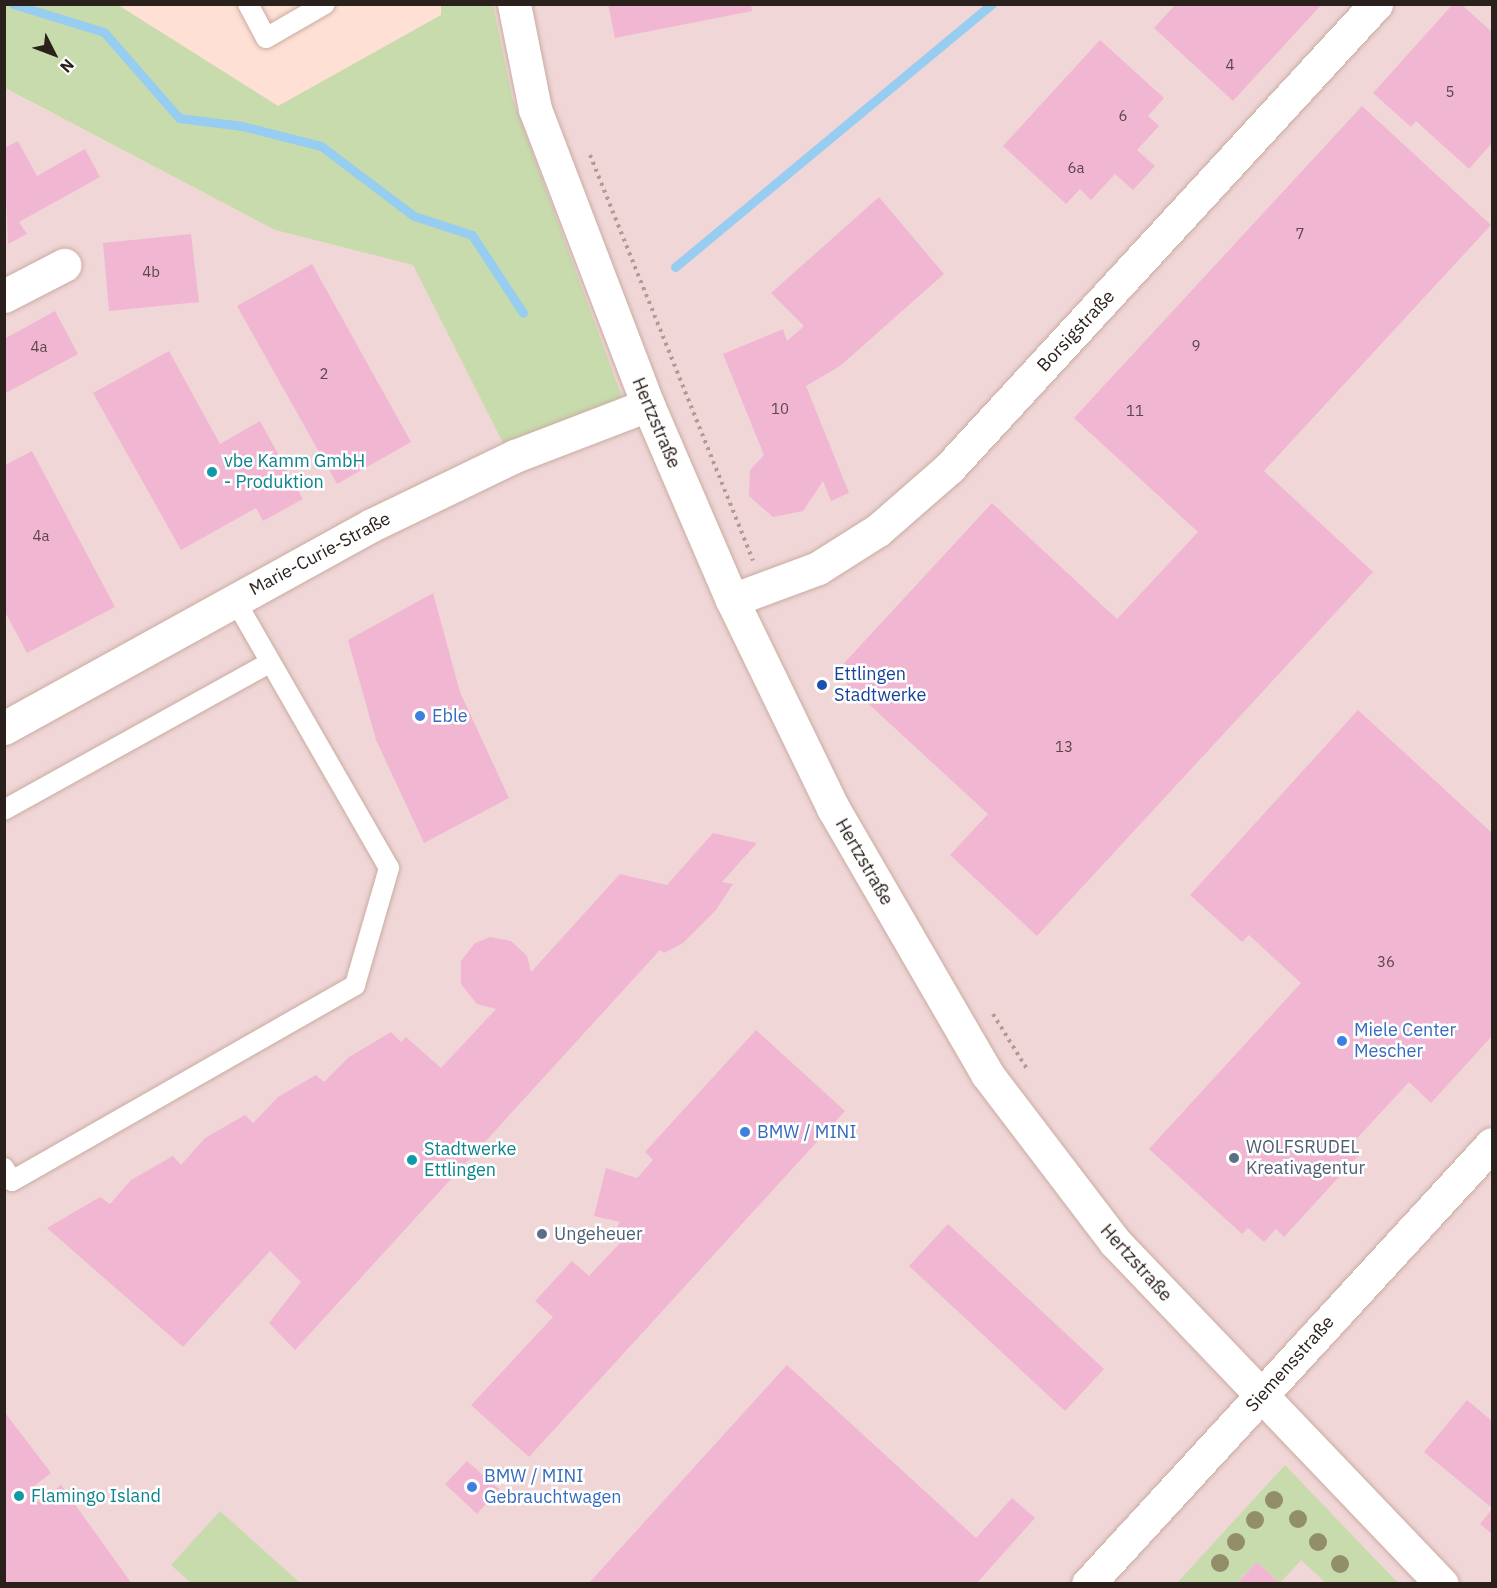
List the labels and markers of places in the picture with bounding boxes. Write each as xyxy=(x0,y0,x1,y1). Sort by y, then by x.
place label: vbe Kamm GmbH - Produktion xyxy=(224,451,365,494)
marker: vbe Kamm GmbH - Produktion xyxy=(205,465,219,479)
place label: Ettlingen Stadtwerke xyxy=(834,664,926,706)
marker: Ettlingen Stadtwerke xyxy=(815,678,829,692)
place label: Eble xyxy=(432,705,468,727)
marker: Eble xyxy=(413,709,427,723)
place label: Miele Center Mescher xyxy=(1354,1020,1456,1062)
marker: Miele Center Mescher xyxy=(1335,1034,1349,1048)
place label: BMW / MINI xyxy=(757,1121,857,1143)
marker: BMW / MINI xyxy=(738,1125,752,1139)
place label: WOLFSRUDEL Kreativagentur xyxy=(1246,1137,1365,1180)
place label: Stadtwerke Ettlingen xyxy=(424,1139,516,1182)
marker: WOLFSRUDEL Kreativagentur xyxy=(1227,1151,1241,1165)
marker: Stadtwerke Ettlingen xyxy=(405,1153,419,1167)
place label: Ungeheuer xyxy=(554,1223,643,1245)
marker: Ungeheuer xyxy=(535,1227,549,1241)
place label: BMW / MINI Gebrauchtwagen xyxy=(484,1466,622,1508)
marker: BMW / MINI Gebrauchtwagen xyxy=(465,1480,479,1494)
place label: Flamingo Island xyxy=(31,1485,161,1507)
marker: Flamingo Island xyxy=(12,1489,26,1503)

